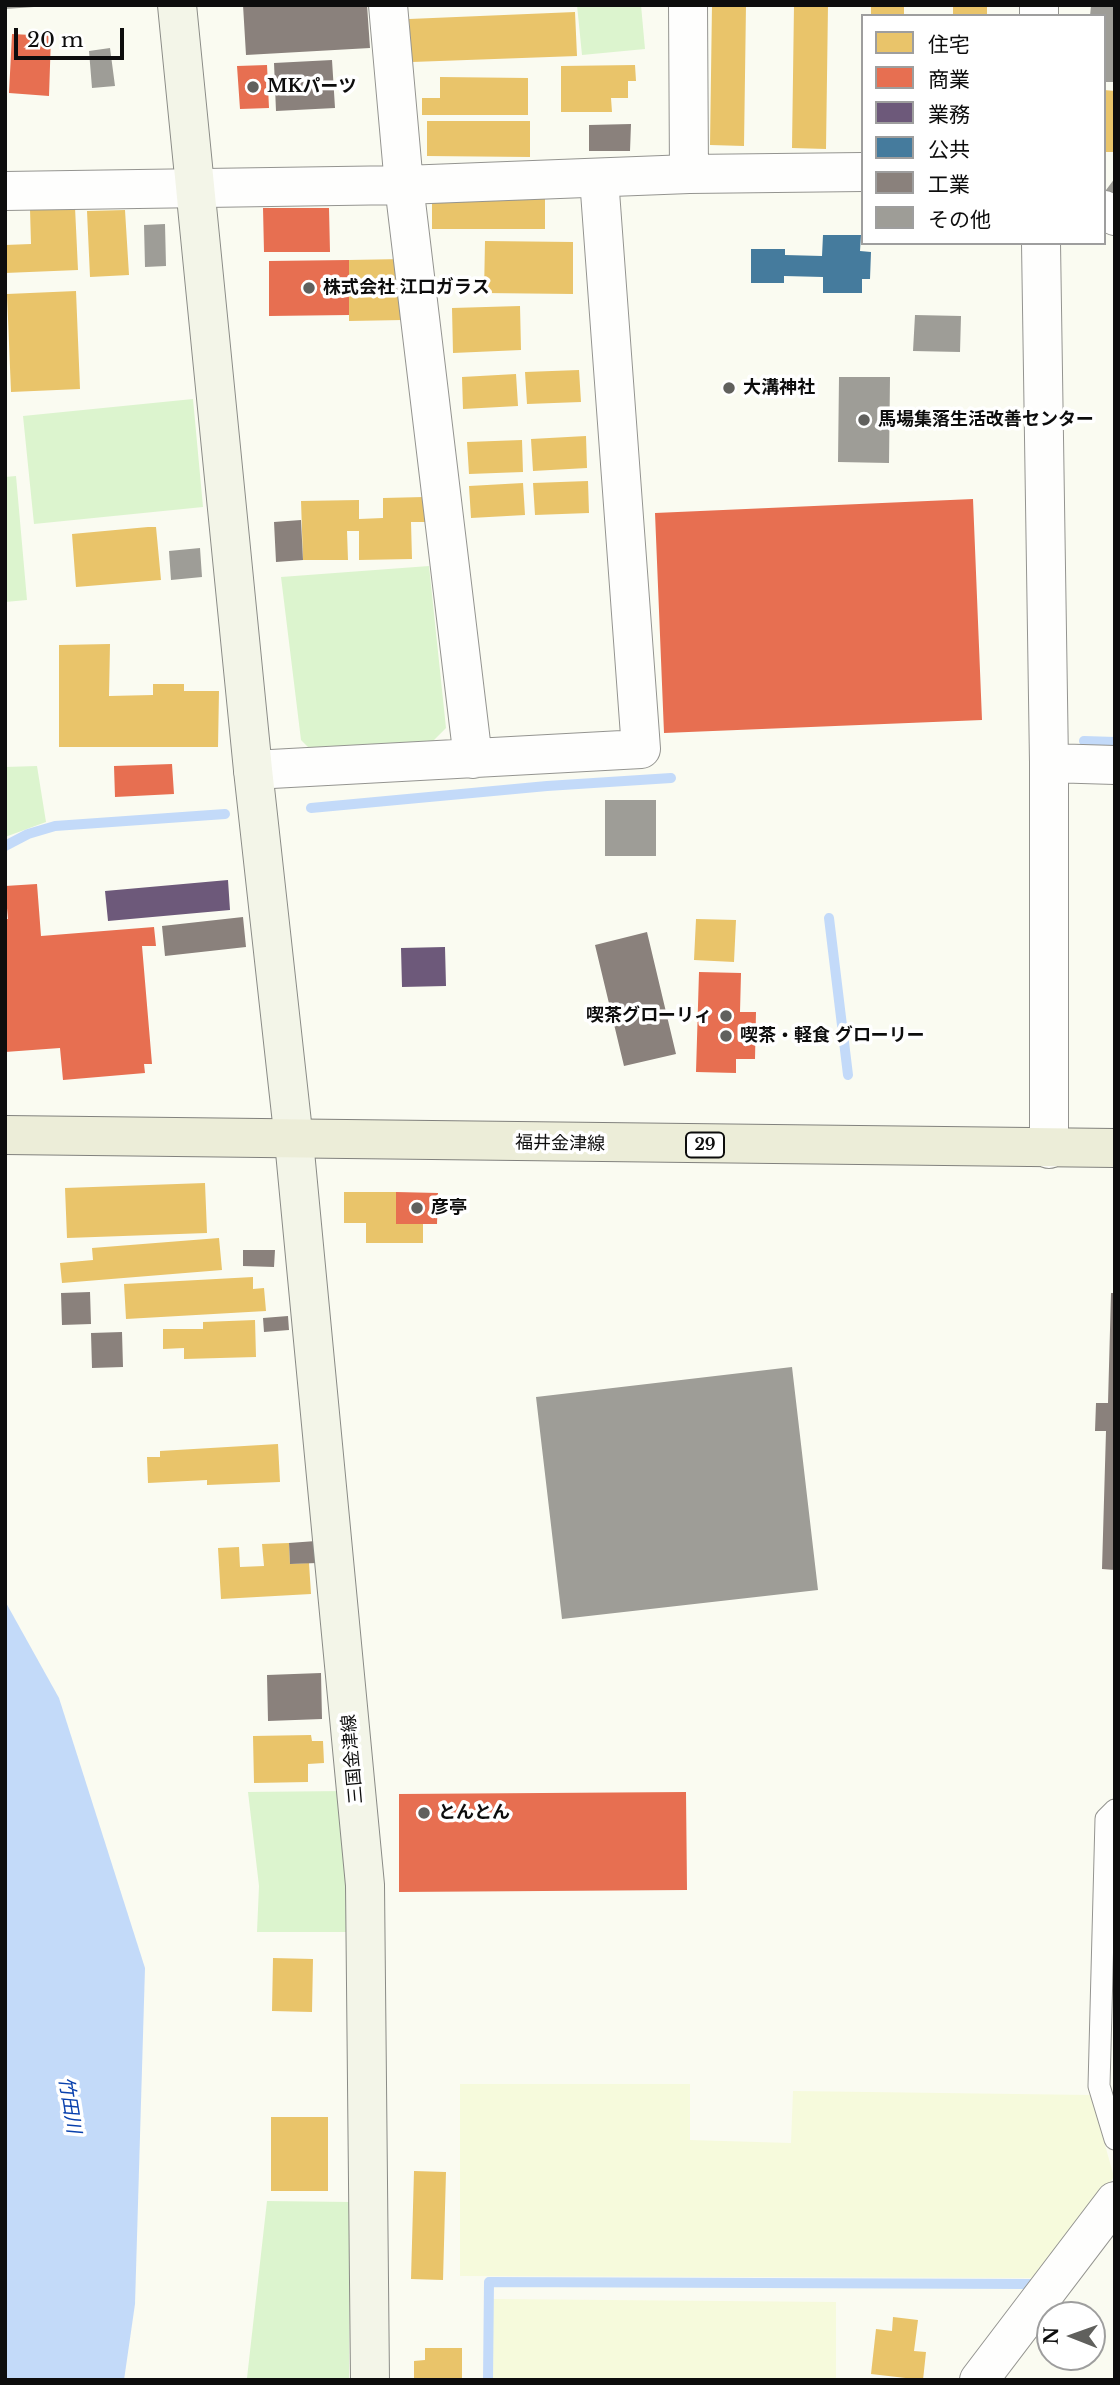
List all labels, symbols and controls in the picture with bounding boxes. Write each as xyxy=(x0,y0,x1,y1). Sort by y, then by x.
scale bar xyxy=(18,14,128,58)
legend xyxy=(861,14,1106,245)
text: 20 m xyxy=(27,27,84,53)
text: 住宅 xyxy=(928,32,970,58)
text: 商業 xyxy=(928,67,970,93)
place label: MKパーツ xyxy=(267,76,356,98)
marker: MKパーツ xyxy=(245,79,261,95)
text: 業務 xyxy=(928,102,970,128)
text: 公共 xyxy=(928,137,970,163)
text: 工業 xyxy=(928,172,970,198)
text: その他 xyxy=(928,207,991,233)
place label: 株式会社 江口ガラス xyxy=(323,277,490,299)
marker: 株式会社 江口ガラス xyxy=(301,280,317,296)
place label: 大溝神社 xyxy=(743,377,815,399)
marker: 大溝神社 xyxy=(721,380,737,396)
place label: 馬場集落生活改善センター xyxy=(878,409,1094,431)
marker: 馬場集落生活改善センター xyxy=(856,412,872,428)
place label: 喫茶グローリィ xyxy=(586,1005,712,1027)
marker: 喫茶グローリィ xyxy=(718,1008,734,1024)
place label: 喫茶・軽食 グローリー xyxy=(740,1025,925,1047)
marker: 喫茶・軽食 グローリー xyxy=(718,1028,734,1044)
street label: 福井金津線 xyxy=(515,1132,605,1156)
road number: 29 xyxy=(686,1133,724,1158)
place label: 彦亭 xyxy=(431,1197,467,1219)
marker: 彦亭 xyxy=(409,1200,425,1216)
street label: 三国金津線 xyxy=(338,1713,368,1805)
place label: とんとん xyxy=(438,1802,510,1824)
marker: とんとん xyxy=(416,1805,432,1821)
water label: 竹田川 xyxy=(53,2075,85,2135)
north arrow xyxy=(1036,2301,1106,2371)
text: N xyxy=(1040,2327,1063,2345)

